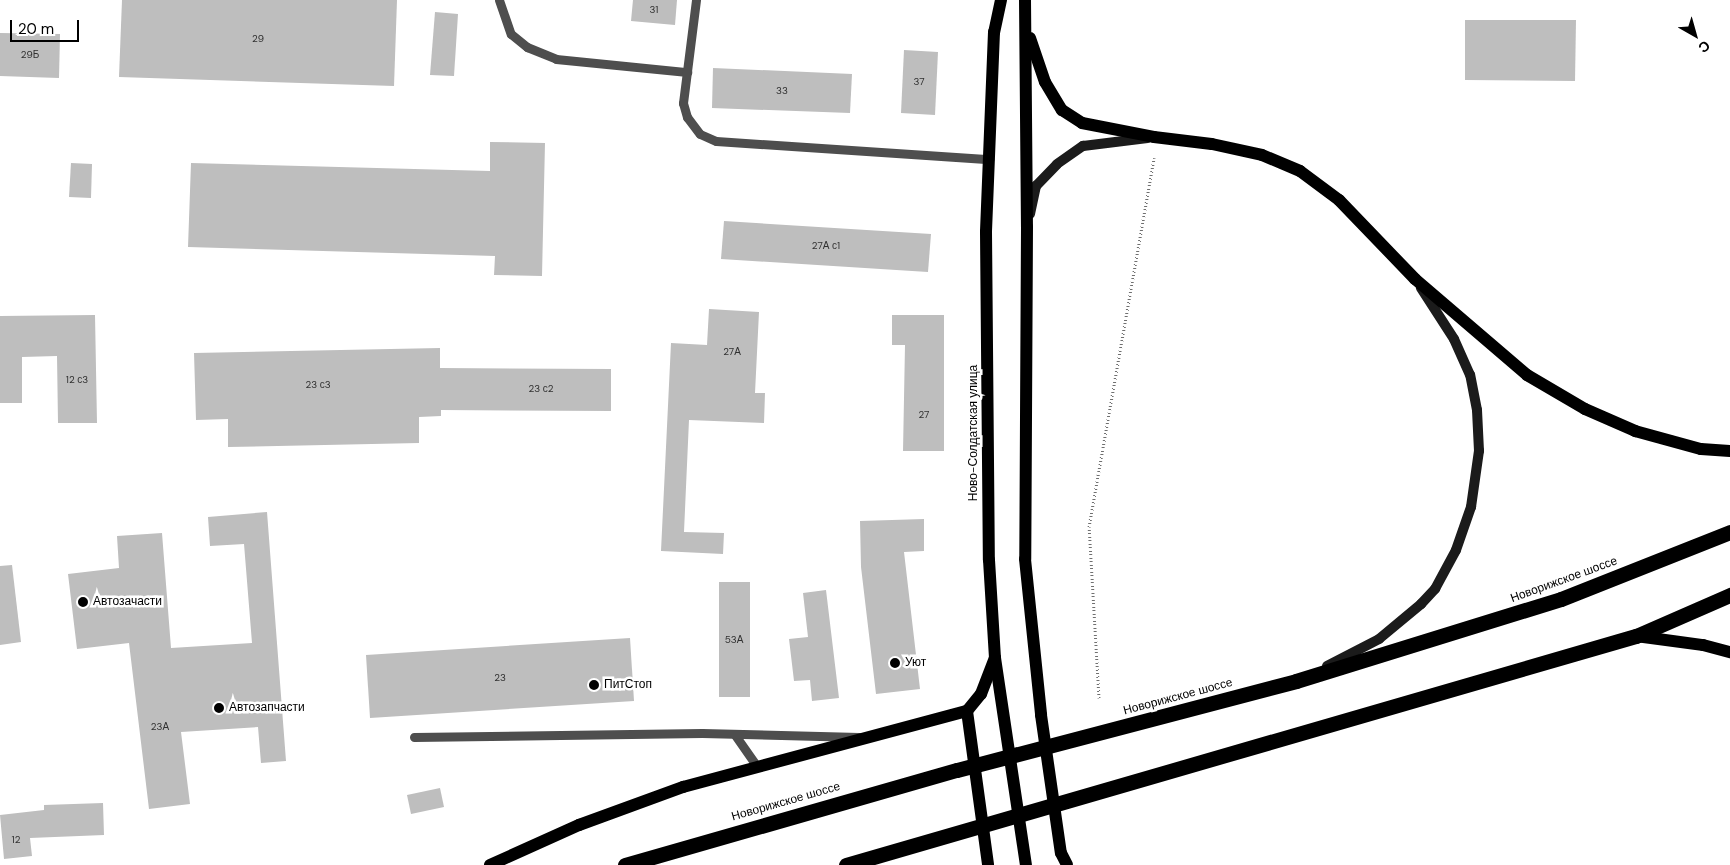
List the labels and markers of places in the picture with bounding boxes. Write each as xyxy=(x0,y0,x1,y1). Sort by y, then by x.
place label: Автозачасти xyxy=(93,595,162,609)
marker: Автозачасти xyxy=(77,596,89,608)
place label: Уют xyxy=(905,656,926,670)
marker: Уют xyxy=(889,657,901,669)
place label: ПитСтоп xyxy=(604,678,652,692)
marker: ПитСтоп xyxy=(588,679,600,691)
place label: Автозапчасти xyxy=(229,701,305,715)
marker: Автозапчасти xyxy=(213,702,225,714)

